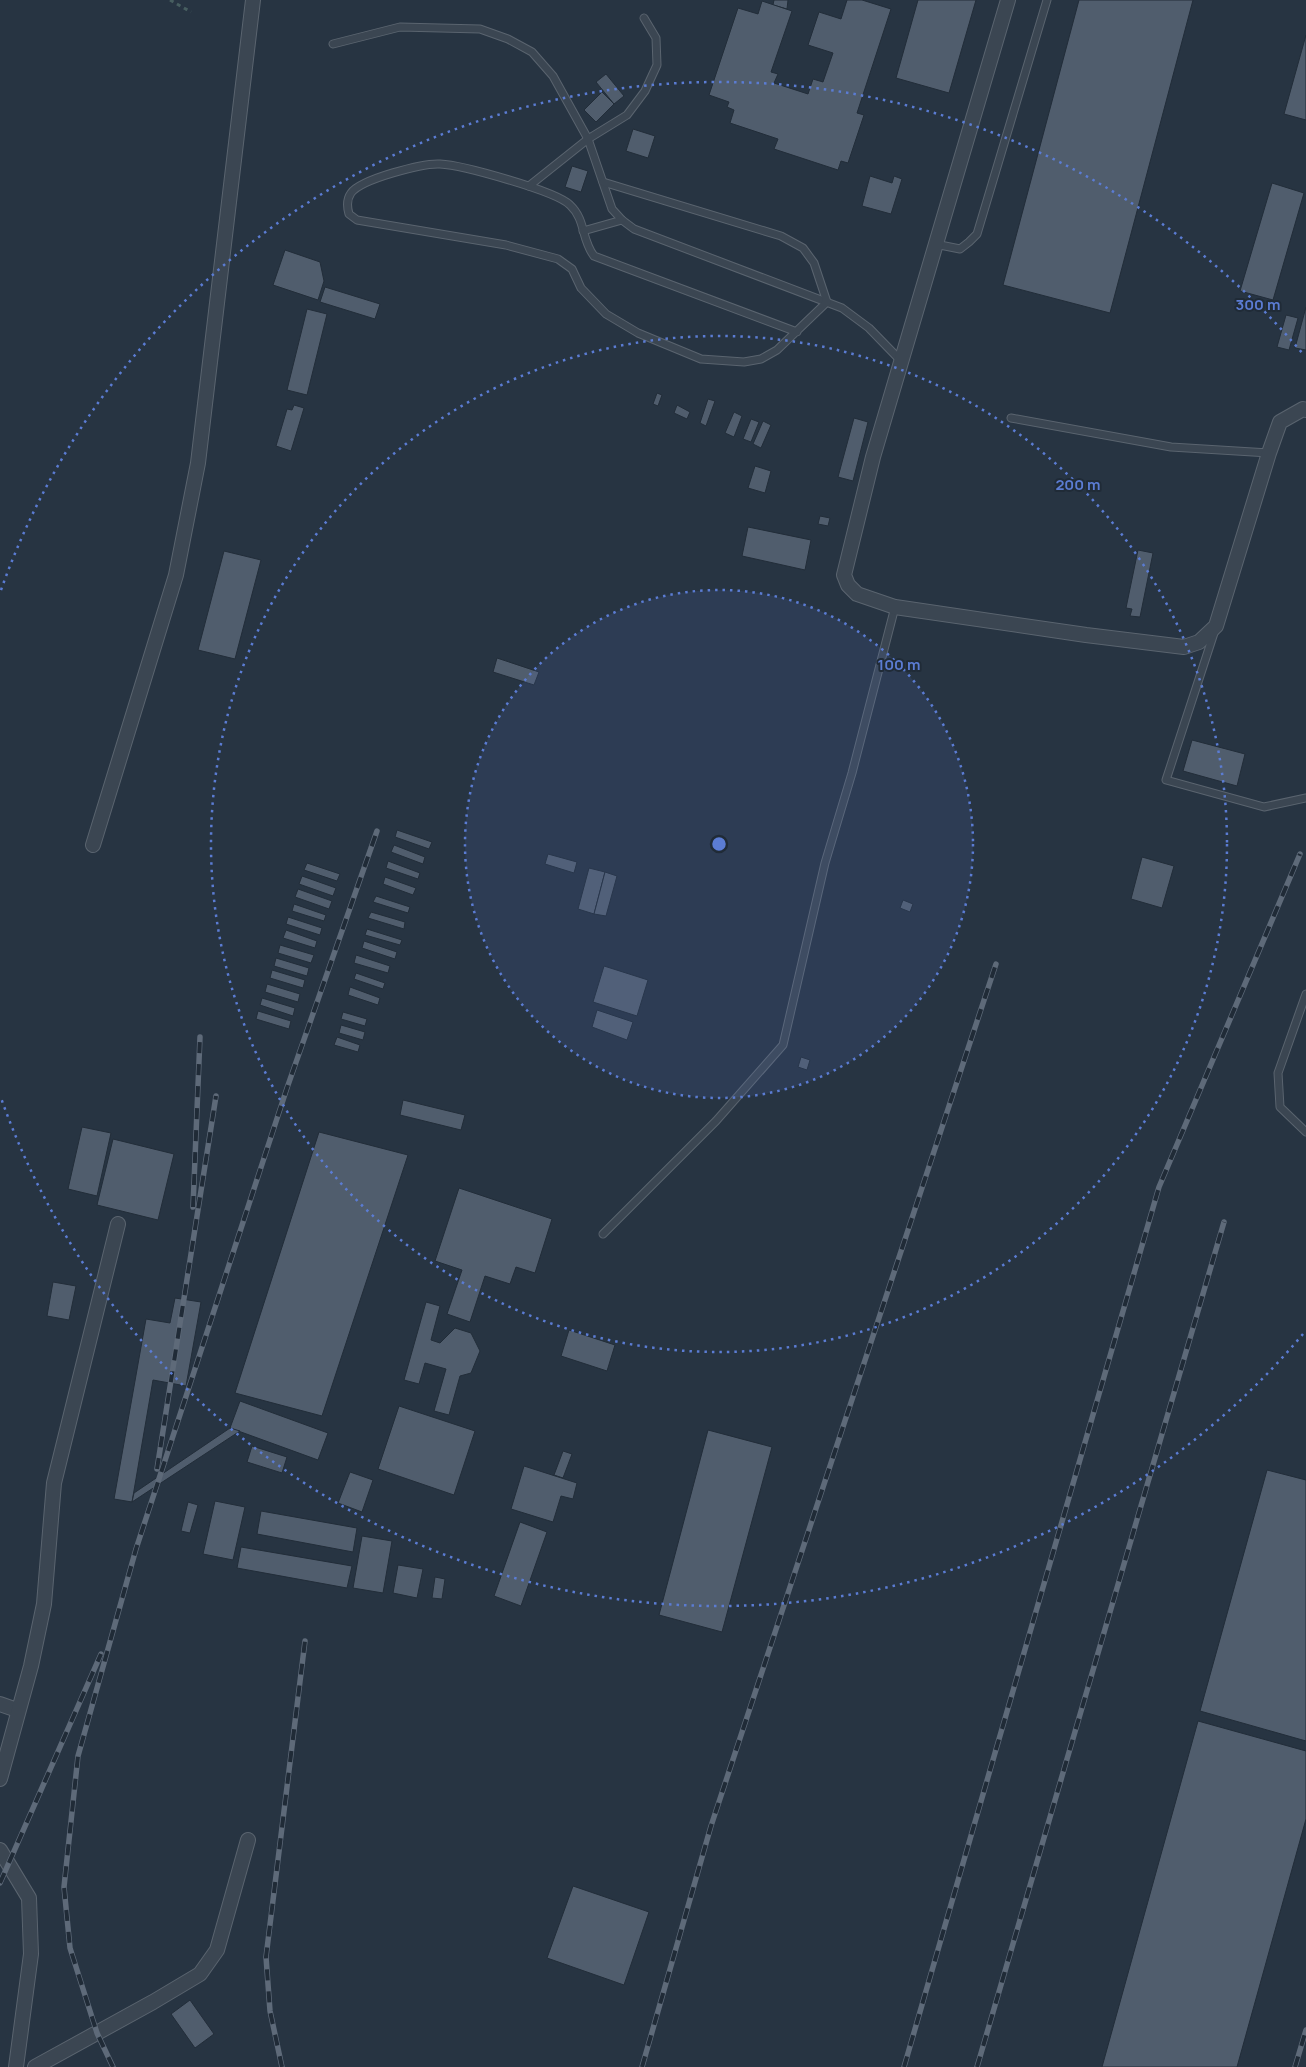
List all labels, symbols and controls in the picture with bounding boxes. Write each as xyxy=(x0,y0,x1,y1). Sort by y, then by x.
text: 300 m xyxy=(1236,294,1280,315)
text: 200 m xyxy=(1055,474,1101,495)
text: 100 m xyxy=(878,654,920,675)
centre of rings xyxy=(710,835,728,853)

